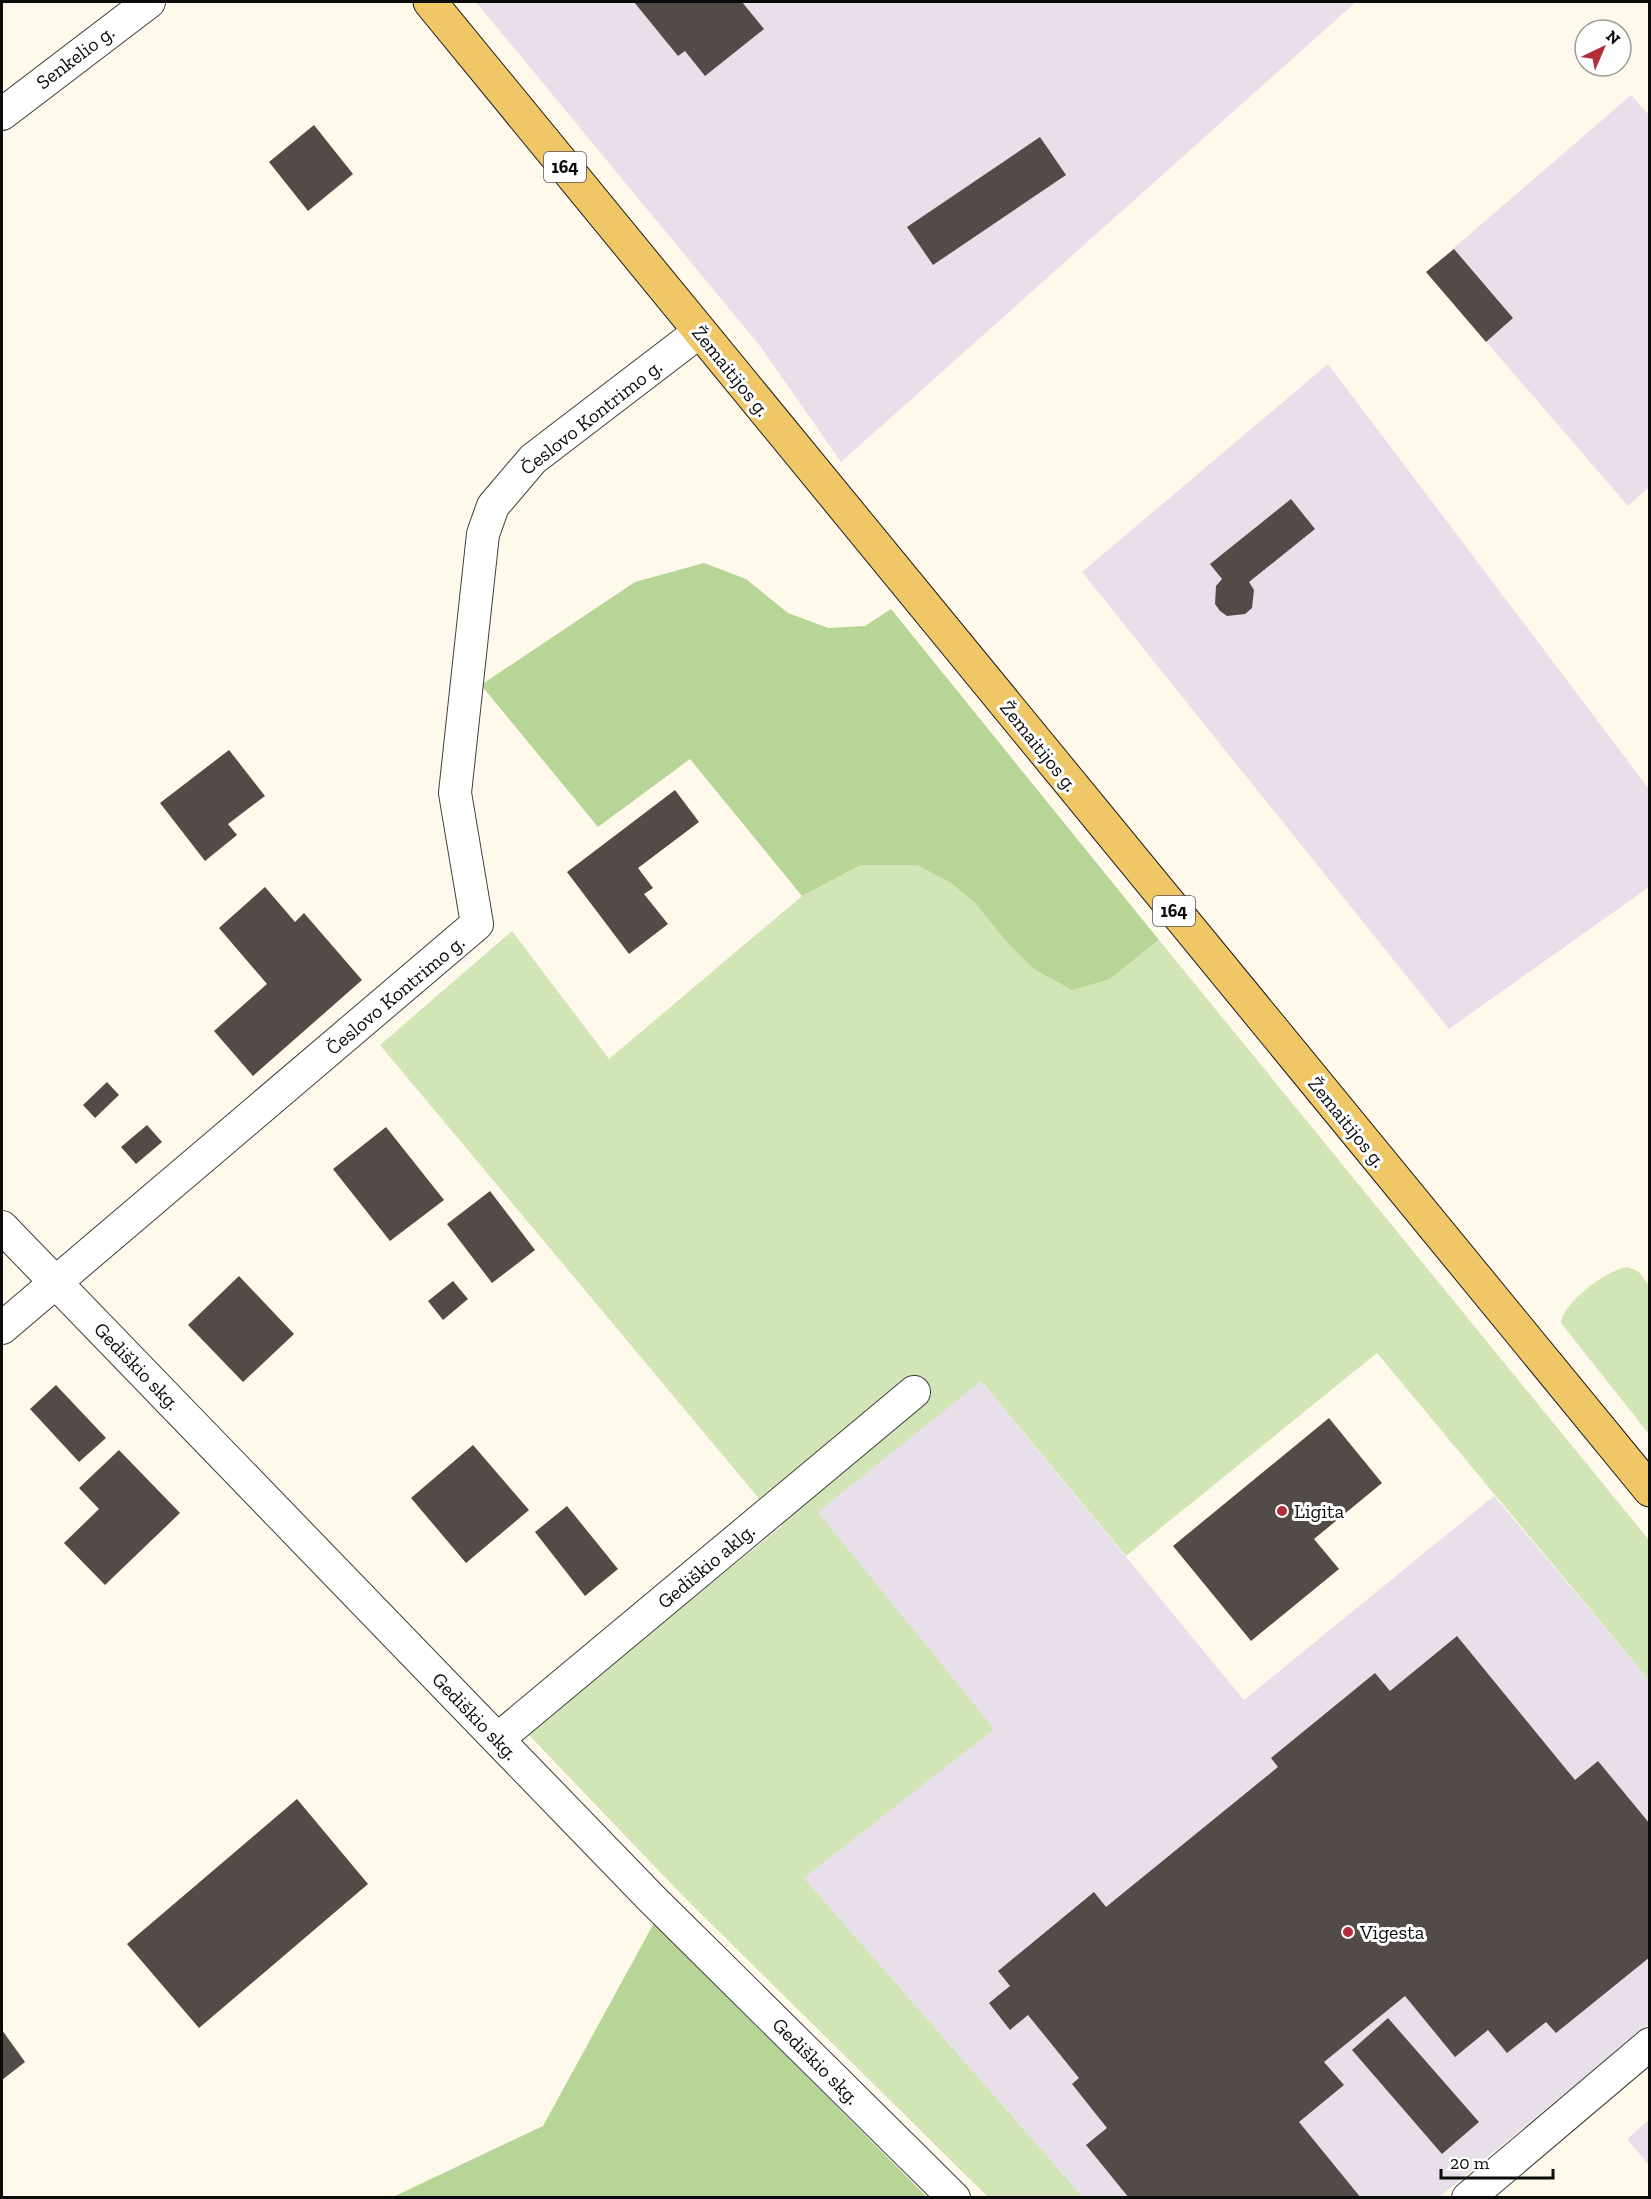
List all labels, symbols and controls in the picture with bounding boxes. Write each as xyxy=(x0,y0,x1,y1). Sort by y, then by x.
north arrow xyxy=(1573,18,1633,78)
street label: Senkelio g. xyxy=(31,20,119,94)
text: N xyxy=(1602,27,1624,49)
road number: 164 xyxy=(544,152,586,182)
street label: Žemaitijos g. xyxy=(687,321,775,421)
street label: Česlovo Kontrimo g. xyxy=(515,354,667,480)
street label: Žemaitijos g. xyxy=(995,696,1083,796)
road number: 164 xyxy=(1153,896,1195,926)
street label: Česlovo Kontrimo g. xyxy=(321,930,469,1060)
street label: Žemaitijos g. xyxy=(1303,1072,1391,1172)
street label: Gediškio skg. xyxy=(89,1317,185,1415)
place label: Ligita xyxy=(1294,1499,1344,1523)
marker: Ligita xyxy=(1275,1504,1289,1518)
street label: Gediškio aklg. xyxy=(652,1518,760,1614)
street label: Gediškio skg. xyxy=(427,1667,523,1765)
place label: Vigesta xyxy=(1359,1920,1425,1944)
marker: Vigesta xyxy=(1341,1925,1355,1939)
street label: Gediškio skg. xyxy=(768,2013,864,2109)
scale bar xyxy=(1441,2142,1554,2180)
text: 20 m xyxy=(1450,2152,1490,2174)

